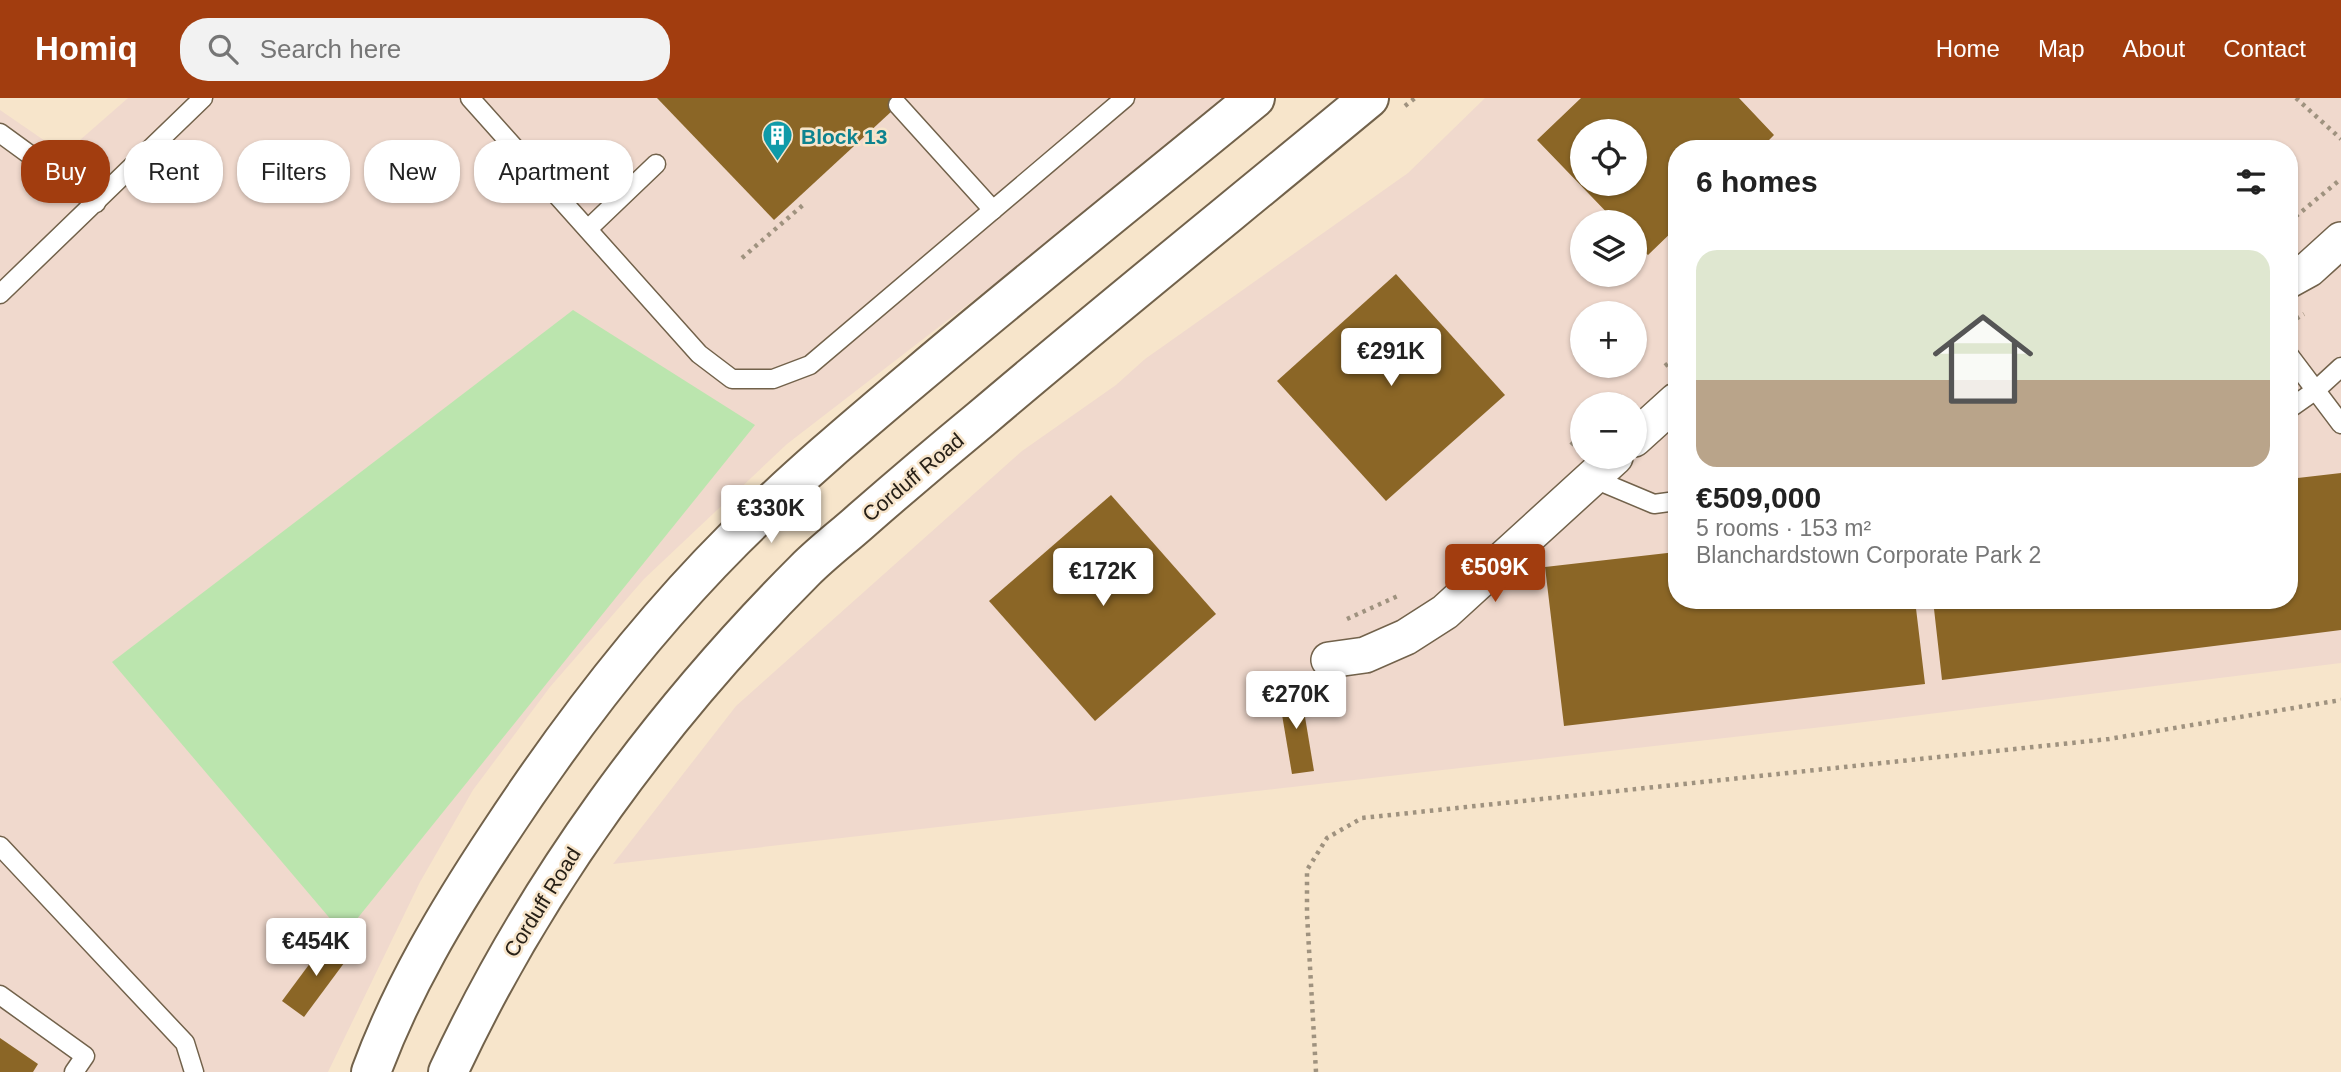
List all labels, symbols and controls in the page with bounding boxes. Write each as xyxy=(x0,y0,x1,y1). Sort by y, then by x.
search box xyxy=(180,18,670,81)
text: Homiq xyxy=(35,30,138,67)
icon: search xyxy=(204,30,242,68)
text: Search here xyxy=(260,34,401,64)
text: Home xyxy=(1936,35,2000,62)
text: Map xyxy=(2038,35,2085,62)
text: About xyxy=(2123,35,2185,62)
text: Contact xyxy=(2223,35,2306,62)
building icon: Block 13 xyxy=(761,119,795,163)
map controls xyxy=(1570,119,1647,469)
button: locate xyxy=(1570,119,1647,196)
place label: Block 13 xyxy=(801,125,887,148)
chip: Buy xyxy=(21,140,110,203)
chip: Rent xyxy=(124,140,223,203)
chip: Filters xyxy=(237,140,350,203)
chip: New xyxy=(364,140,460,203)
chip: Apartment xyxy=(474,140,633,203)
icon: filters xyxy=(2232,163,2270,201)
text: 6 homes xyxy=(1696,165,1818,198)
button: layers xyxy=(1570,210,1647,287)
icon: home xyxy=(1920,296,2046,422)
button: + xyxy=(1570,301,1647,378)
pin: €291K xyxy=(1342,328,1440,388)
text: €291K xyxy=(1357,338,1425,364)
button: − xyxy=(1570,392,1647,469)
street label: Corduff Road xyxy=(858,428,968,526)
text: €509,000 xyxy=(1696,481,1821,514)
pin: €330K xyxy=(722,486,820,545)
text: €330K xyxy=(737,495,805,521)
text: 5 rooms · 153 m² xyxy=(1696,515,1871,541)
text: Blanchardstown Corporate Park 2 xyxy=(1696,542,2041,568)
pin: €509K xyxy=(1446,545,1544,604)
pin: €172K xyxy=(1054,548,1152,608)
text: €509K xyxy=(1461,554,1529,580)
text: €172K xyxy=(1069,558,1137,584)
pin: €270K xyxy=(1247,672,1345,731)
text: €270K xyxy=(1262,681,1330,707)
street label: Corduff Road xyxy=(499,843,585,961)
pin: €454K xyxy=(267,918,365,978)
text: €454K xyxy=(282,928,350,954)

